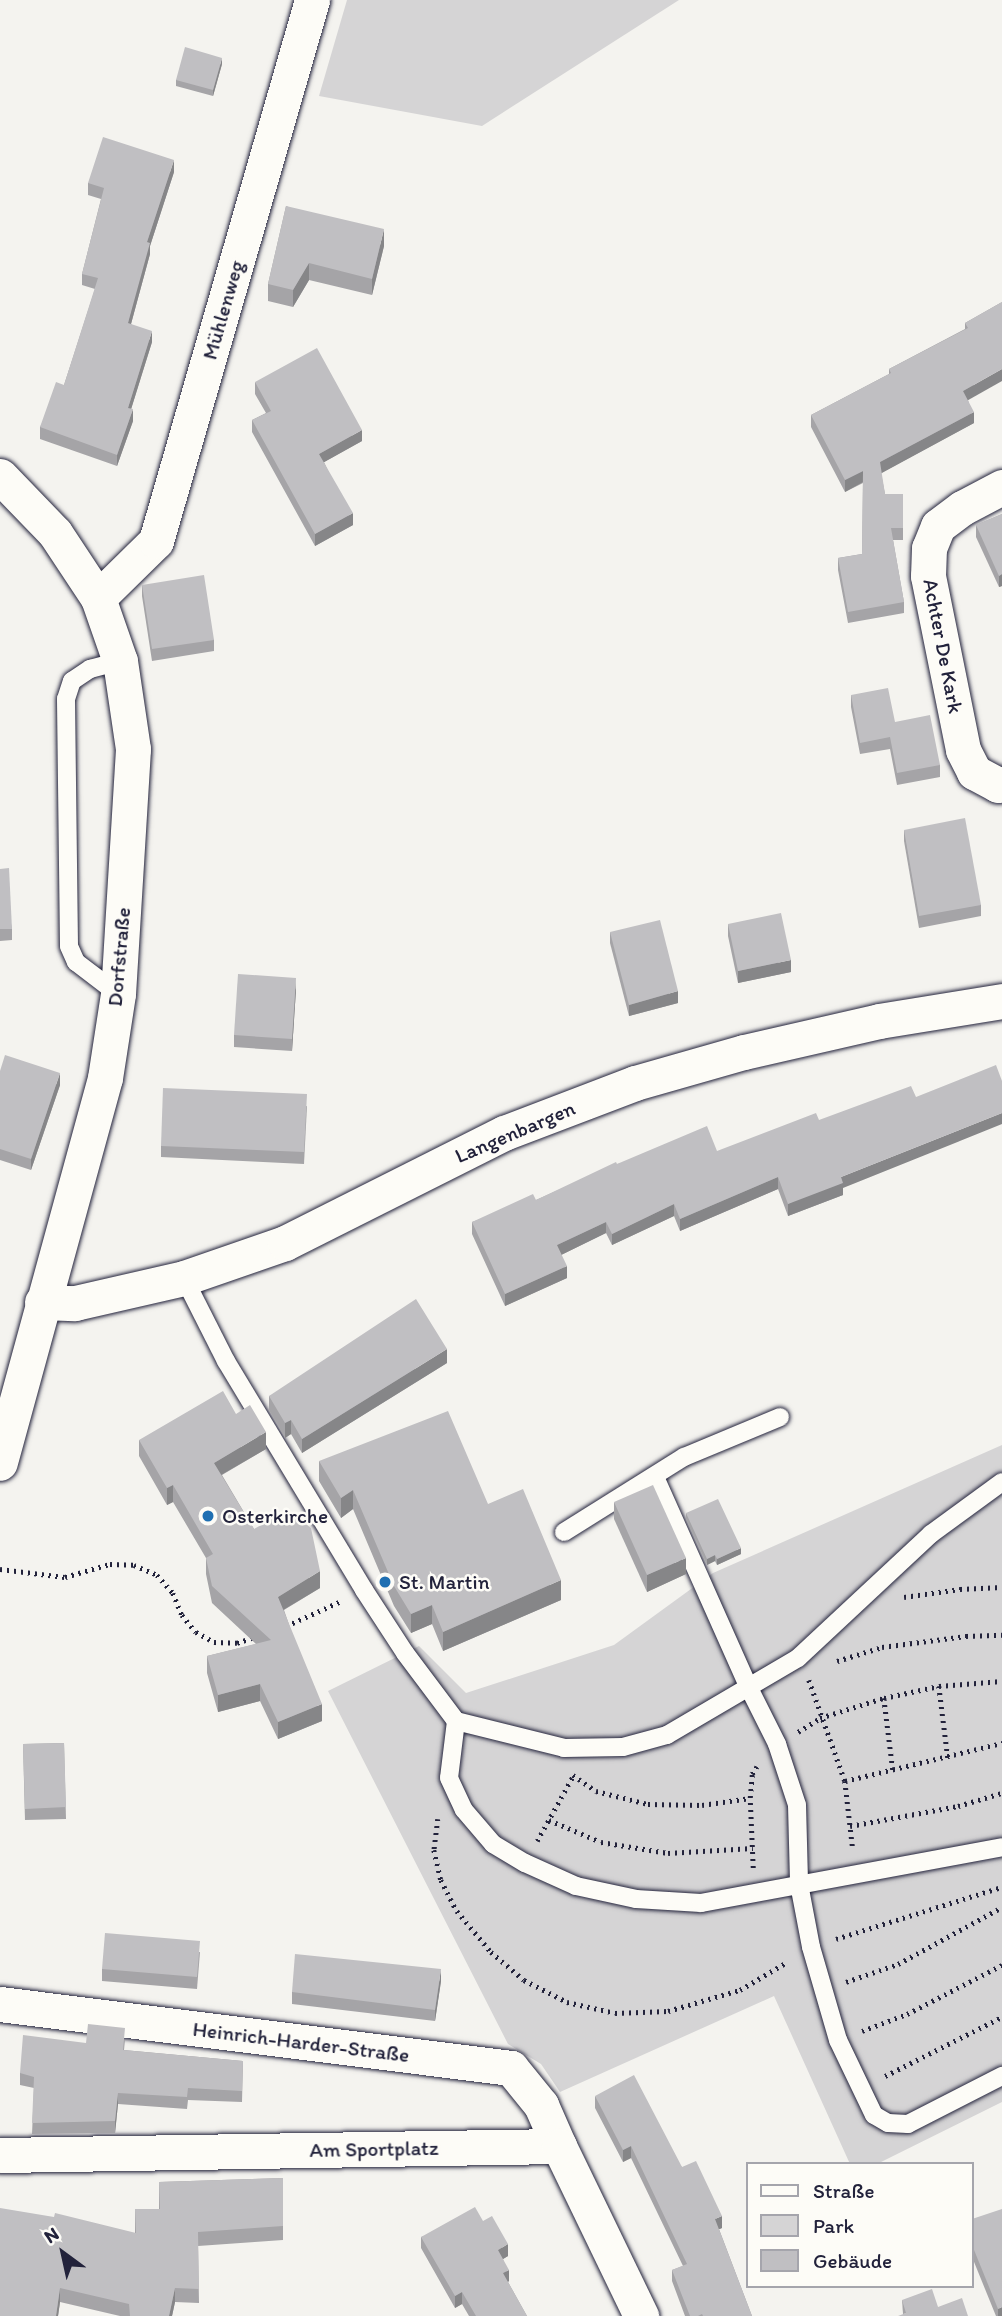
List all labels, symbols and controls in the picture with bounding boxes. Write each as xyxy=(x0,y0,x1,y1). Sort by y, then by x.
street label: Mühlenweg xyxy=(197,257,249,363)
street label: Achter De Kark xyxy=(918,576,968,716)
street label: Dorfstraße xyxy=(102,906,136,1008)
street label: Langenbargen xyxy=(451,1095,579,1169)
place label: Osterkirche xyxy=(222,1503,328,1529)
marker: Osterkirche xyxy=(200,1508,216,1524)
place label: St. Martin xyxy=(399,1569,490,1595)
marker: St. Martin xyxy=(377,1574,393,1590)
street label: Heinrich-Harder-Straße xyxy=(191,2016,411,2068)
street label: Am Sportplatz xyxy=(309,2135,439,2163)
legend xyxy=(746,2162,974,2288)
text: Straße xyxy=(813,2178,874,2203)
text: Park xyxy=(813,2213,854,2238)
north arrow xyxy=(28,2218,98,2288)
text: N xyxy=(40,2222,63,2248)
text: Gebäude xyxy=(813,2248,892,2273)

